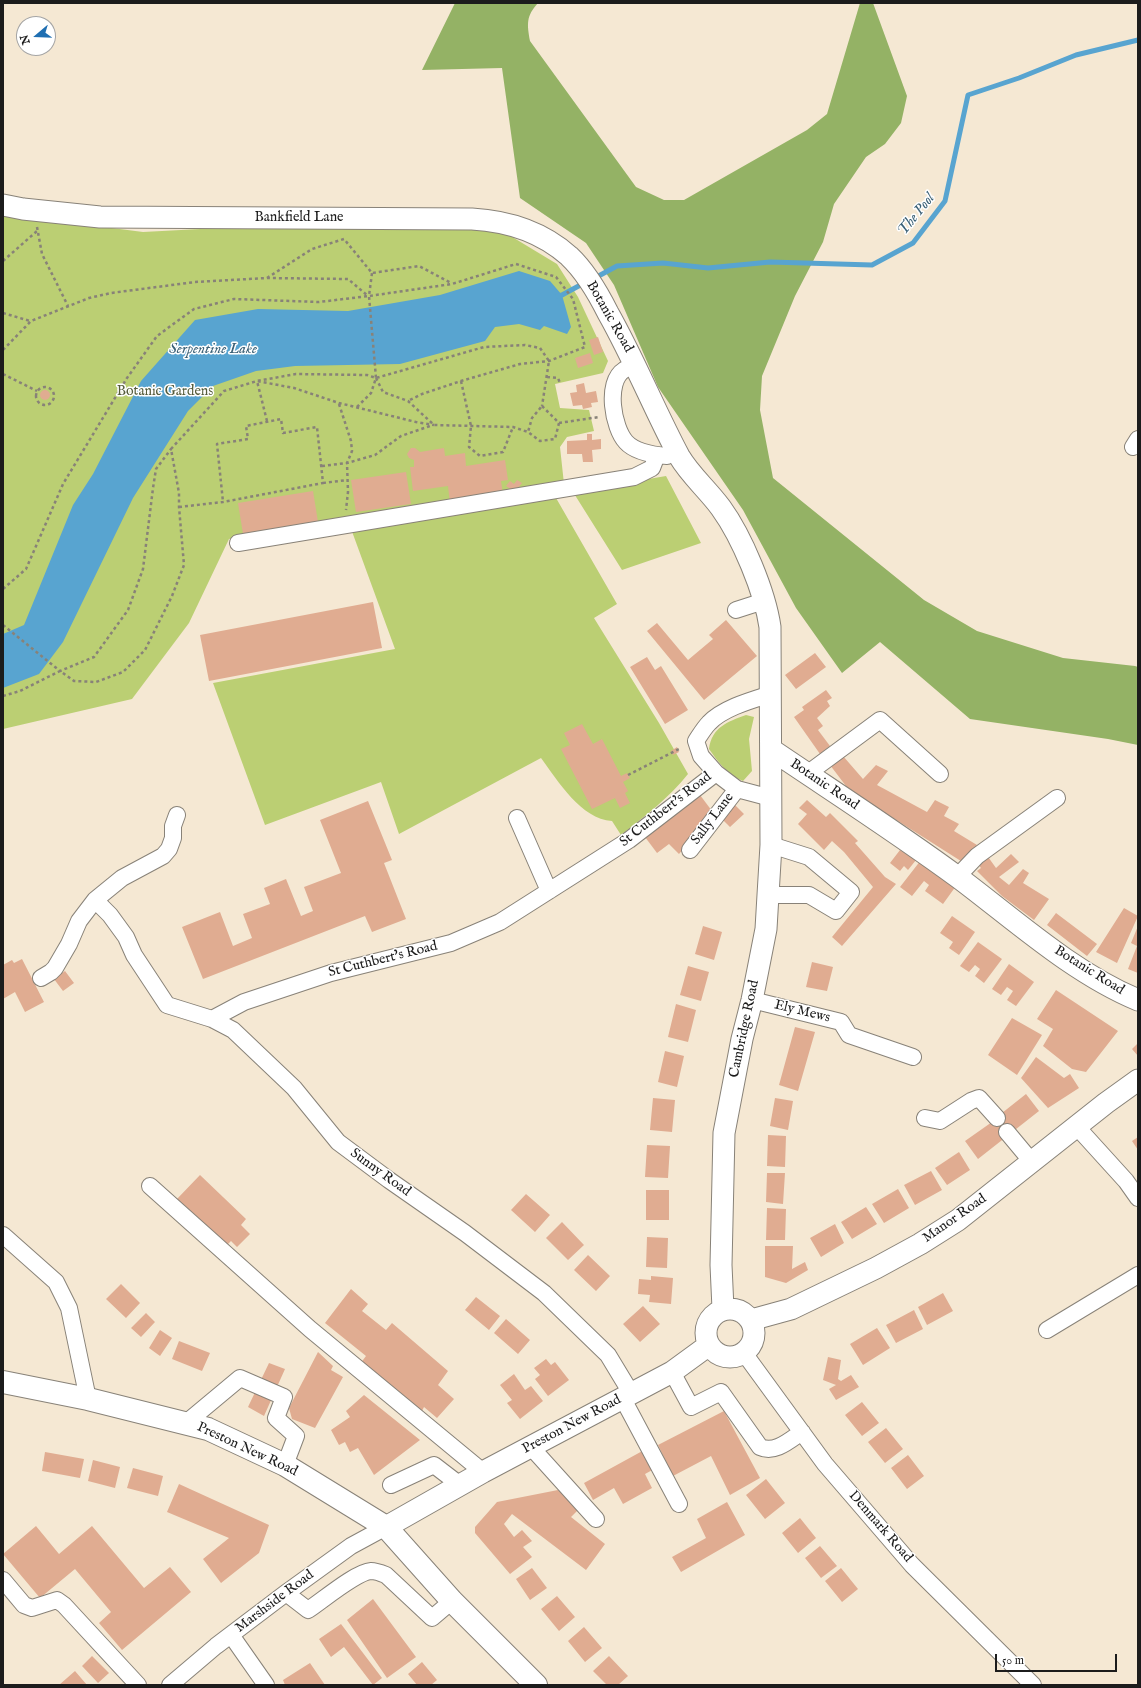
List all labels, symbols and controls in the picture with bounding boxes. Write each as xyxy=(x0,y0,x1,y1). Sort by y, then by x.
north arrow xyxy=(16,16,56,56)
text: N xyxy=(17,33,34,46)
water label: The Pool xyxy=(895,190,939,240)
street label: Bankfield Lane xyxy=(254,210,344,226)
street label: Botanic Road xyxy=(582,278,636,356)
water label: Serpentine Lake xyxy=(169,341,257,359)
park label: Botanic Gardens xyxy=(117,384,213,400)
street label: Botanic Road xyxy=(786,756,862,814)
street label: St Cuthbert's Road xyxy=(617,769,715,851)
street label: Sally Lane xyxy=(688,790,738,848)
street label: St Cuthbert's Road xyxy=(327,938,439,982)
street label: Botanic Road xyxy=(1051,943,1127,999)
street label: Cambridge Road xyxy=(726,979,764,1079)
street label: Ely Mews xyxy=(772,997,832,1027)
street label: Sunny Road xyxy=(346,1145,414,1201)
street label: Manor Road xyxy=(920,1191,990,1247)
street label: Preston New Road xyxy=(520,1392,624,1458)
street label: Preston New Road xyxy=(194,1419,300,1481)
street label: Denmark Road xyxy=(844,1488,916,1566)
street label: Marshside Road xyxy=(232,1567,318,1637)
scale bar xyxy=(997,1646,1119,1672)
text: 50 m xyxy=(1002,1653,1024,1668)

